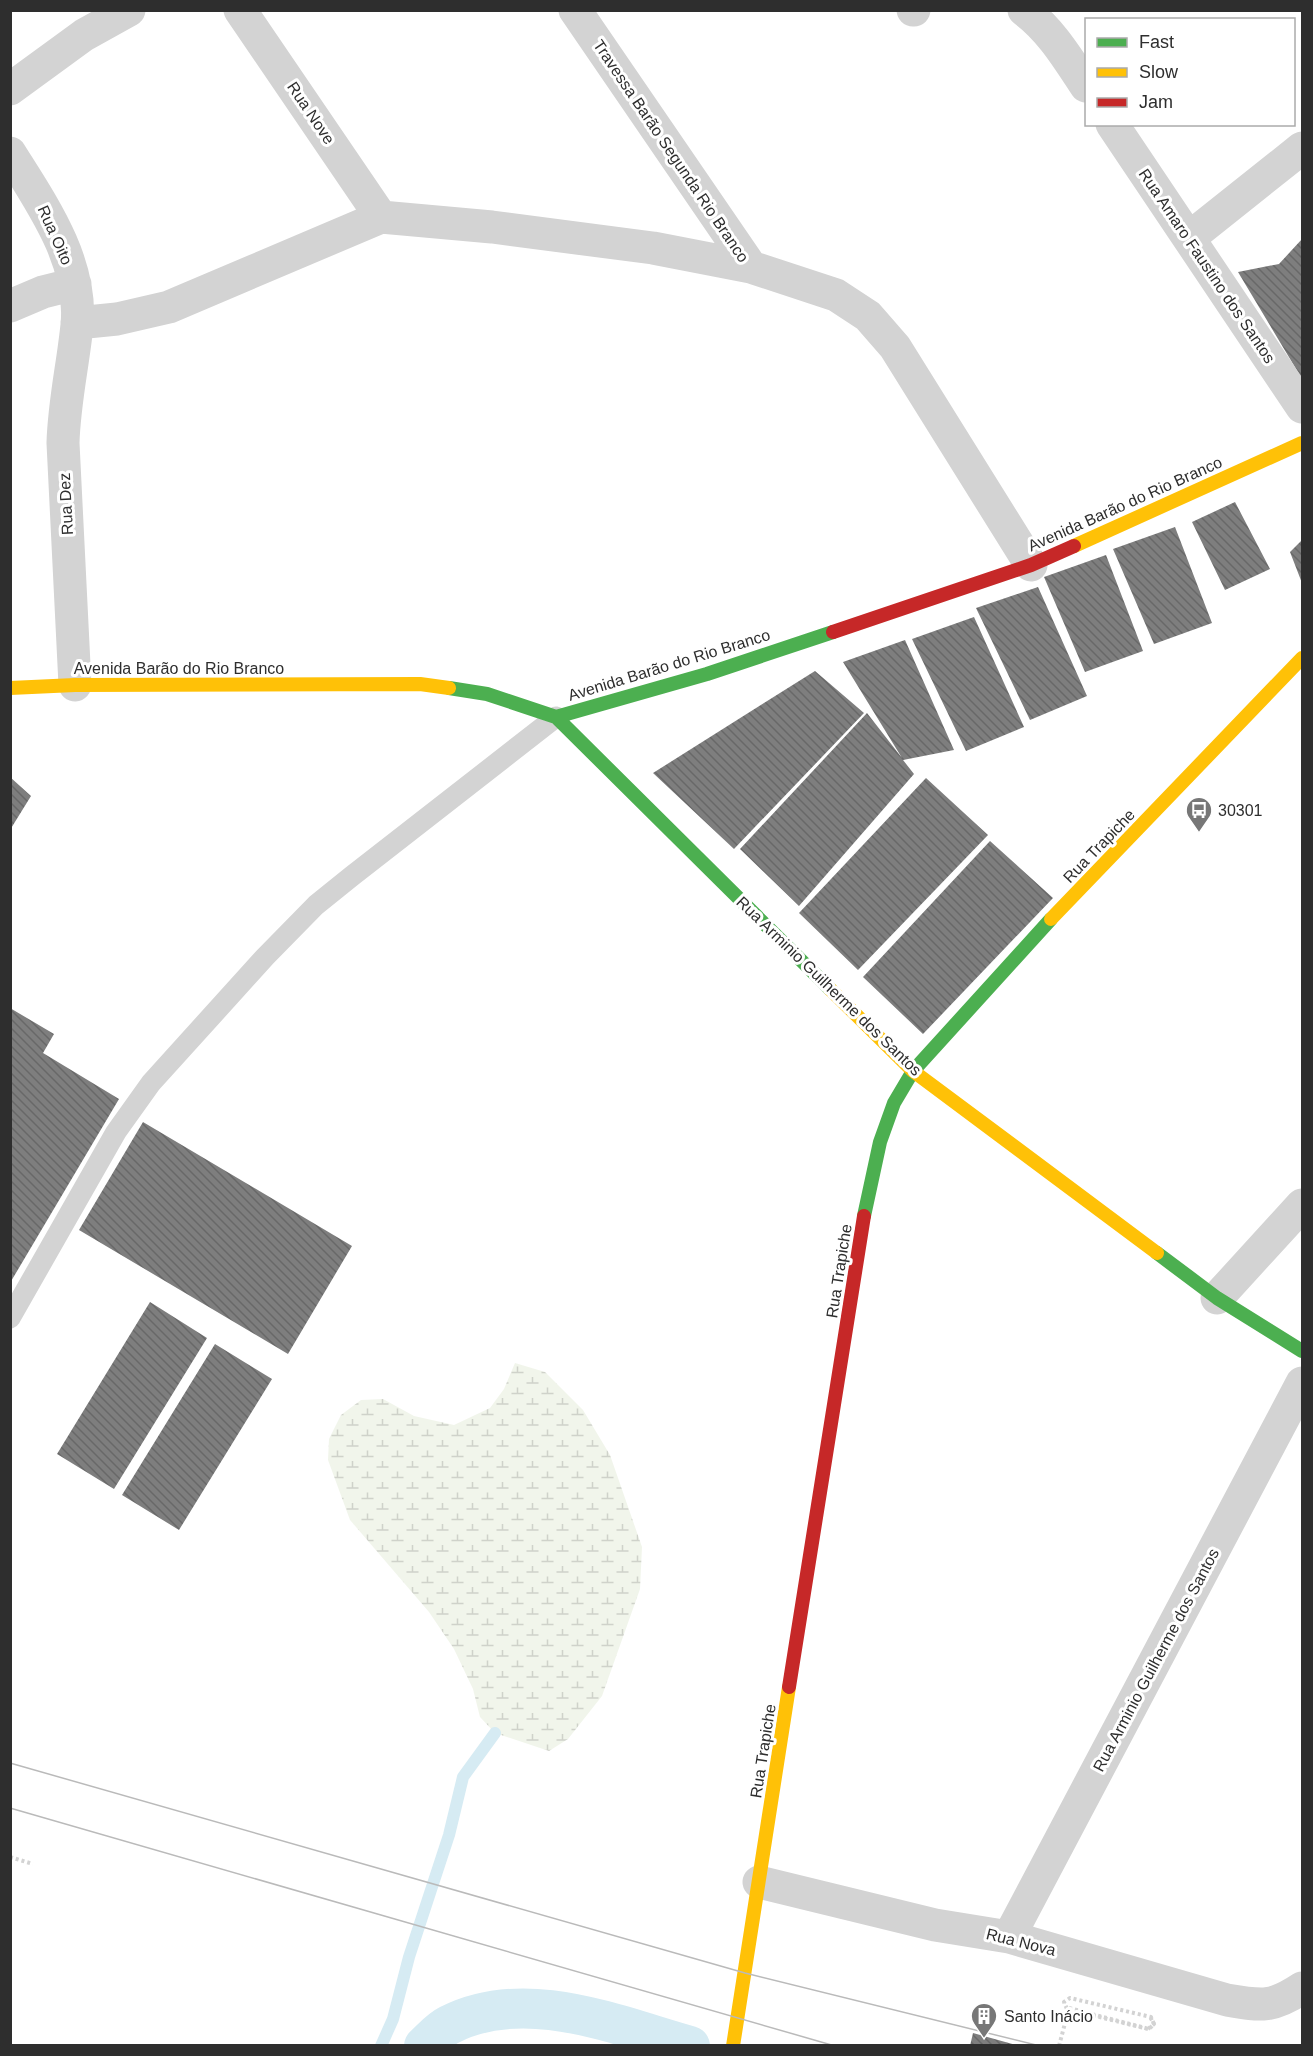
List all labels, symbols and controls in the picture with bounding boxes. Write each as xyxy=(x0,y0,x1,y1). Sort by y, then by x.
legend xyxy=(1085,18,1295,126)
text: Fast xyxy=(1139,32,1174,52)
street label: Travessa Barão Segunda Rio Branco xyxy=(590,37,752,265)
text: Slow xyxy=(1139,62,1179,82)
street label: Rua Nove xyxy=(284,79,338,147)
text: Jam xyxy=(1139,92,1173,112)
street label: Rua Amaro Faustino dos Santos xyxy=(1136,166,1278,366)
street label: Rua Oito xyxy=(34,203,76,267)
street label: Avenida Barão do Rio Branco xyxy=(1025,453,1225,555)
street label: Rua Dez xyxy=(56,472,76,536)
street label: Avenida Barão do Rio Branco xyxy=(566,626,772,704)
street label: Avenida Barão do Rio Branco xyxy=(74,660,284,677)
bus stop icon: 30301 xyxy=(1184,795,1214,833)
place label: 30301 xyxy=(1218,802,1263,819)
street label: Rua Trapiche xyxy=(1060,806,1138,886)
street label: Rua Arminio Guilherme dos Santos xyxy=(733,893,925,1079)
street label: Rua Trapiche xyxy=(823,1223,855,1319)
street label: Rua Arminio Guilherme dos Santos xyxy=(1090,1546,1222,1774)
street label: Rua Trapiche xyxy=(747,1703,779,1799)
street label: Rua Nova xyxy=(984,1925,1058,1959)
building icon: Santo Inácio xyxy=(969,2001,999,2039)
place label: Santo Inácio xyxy=(1004,2008,1093,2025)

